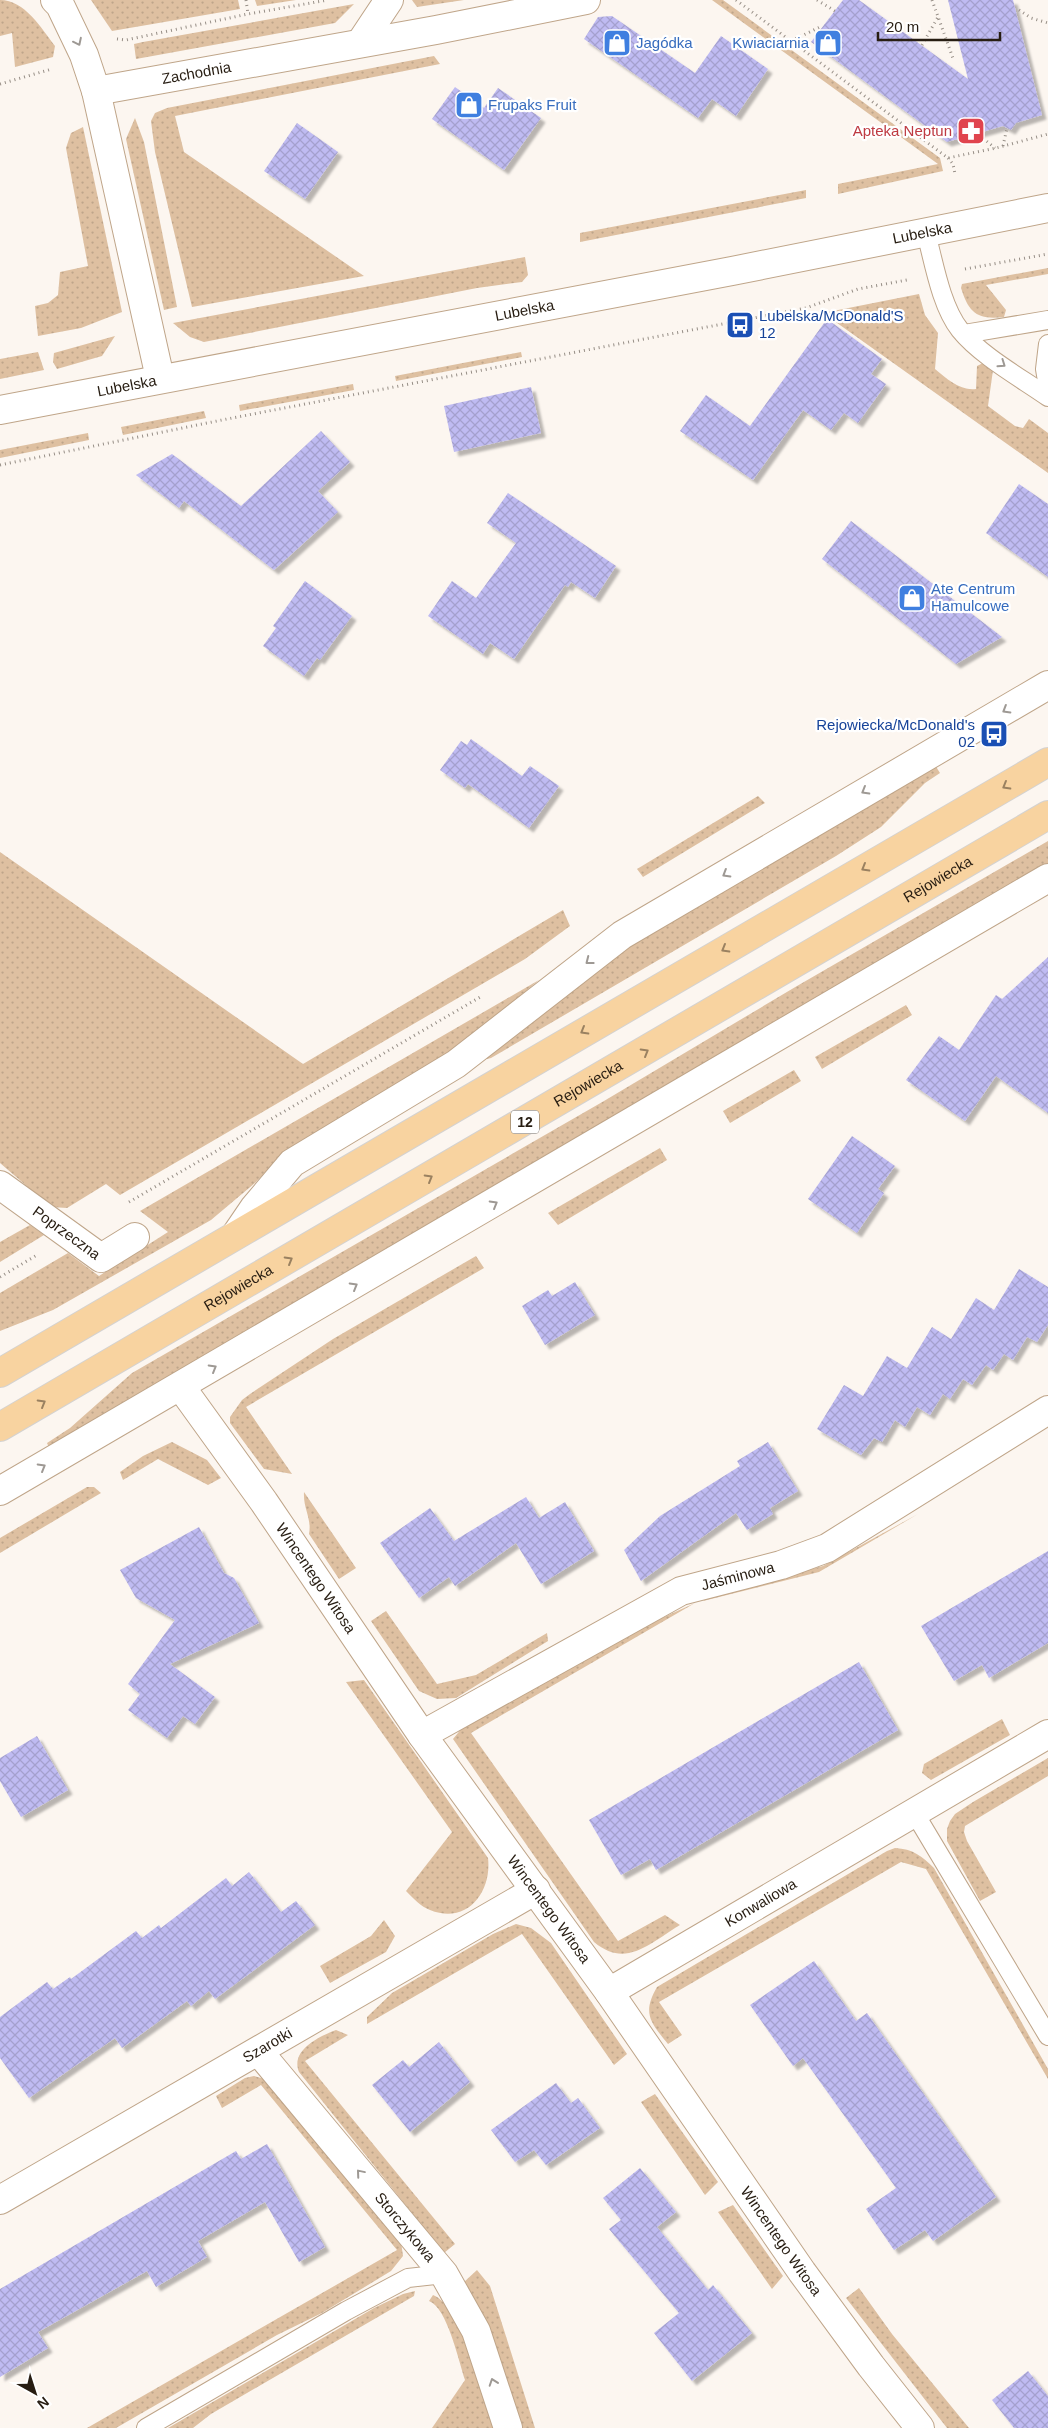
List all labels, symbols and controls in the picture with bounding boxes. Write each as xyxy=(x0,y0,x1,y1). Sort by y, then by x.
scale bar xyxy=(878,10,1000,42)
text: 20 m xyxy=(886,18,919,35)
shop icon: Jagódka xyxy=(602,28,632,58)
shop icon: Kwiaciarnia xyxy=(813,28,843,58)
place label: Jagódka xyxy=(636,34,693,51)
place label: Kwiaciarnia xyxy=(732,34,810,51)
one-way arrow xyxy=(72,37,82,46)
street label: Zachodnia xyxy=(160,58,233,87)
shop icon: Frupaks Fruit xyxy=(454,90,484,120)
place label: Frupaks Fruit xyxy=(488,96,577,113)
pharmacy icon: Apteka Neptun xyxy=(956,116,986,146)
place label: Apteka Neptun xyxy=(853,122,952,139)
street label: Lubelska xyxy=(891,218,954,247)
street label: Lubelska xyxy=(493,296,556,324)
place label: Lubelska/McDonald'S 12 xyxy=(759,307,904,341)
bus stop icon: Lubelska/McDonald'S 12 xyxy=(725,310,755,340)
one-way arrow xyxy=(996,358,1005,367)
street label: Lubelska xyxy=(96,371,158,399)
place label: Ate Centrum Hamulcowe xyxy=(931,580,1015,614)
shop icon: Ate Centrum Hamulcowe xyxy=(897,583,927,613)
one-way arrow xyxy=(1003,703,1012,713)
place label: Rejowiecka/McDonald's 02 xyxy=(816,716,975,750)
bus stop icon: Rejowiecka/McDonald's 02 xyxy=(979,719,1009,749)
one-way arrow xyxy=(1002,780,1011,790)
one-way arrow xyxy=(862,785,871,795)
street label: Rejowiecka xyxy=(900,852,976,906)
one-way arrow xyxy=(862,861,871,871)
one-way arrow xyxy=(722,867,731,877)
one-way arrow xyxy=(721,943,730,953)
one-way arrow xyxy=(585,955,595,964)
one-way arrow xyxy=(581,1025,590,1035)
one-way arrow xyxy=(640,1048,649,1058)
street label: Rejowiecka xyxy=(550,1056,626,1110)
road number: 12 xyxy=(511,1110,539,1134)
one-way arrow xyxy=(424,1174,433,1184)
one-way arrow xyxy=(488,1200,497,1210)
street label: Poprzeczna xyxy=(30,1203,104,1263)
one-way arrow xyxy=(283,1256,292,1266)
street label: Rejowiecka xyxy=(201,1260,276,1314)
one-way arrow xyxy=(348,1282,357,1292)
one-way arrow xyxy=(208,1364,217,1374)
one-way arrow xyxy=(37,1399,46,1409)
one-way arrow xyxy=(37,1463,46,1473)
street label: Wincentego Witosa xyxy=(273,1520,360,1637)
street label: Jaśminowa xyxy=(699,1558,777,1593)
street label: Wincentego Witosa xyxy=(504,1852,595,1967)
street label: Konwaliowa xyxy=(722,1874,800,1930)
street label: Szarotki xyxy=(240,2024,295,2066)
one-way arrow xyxy=(357,2170,365,2179)
street label: Wincentego Witosa xyxy=(738,2183,826,2299)
street label: Storczykowa xyxy=(372,2189,440,2265)
north arrow xyxy=(10,2368,60,2418)
one-way arrow xyxy=(488,2378,498,2386)
text: N xyxy=(34,2394,52,2413)

